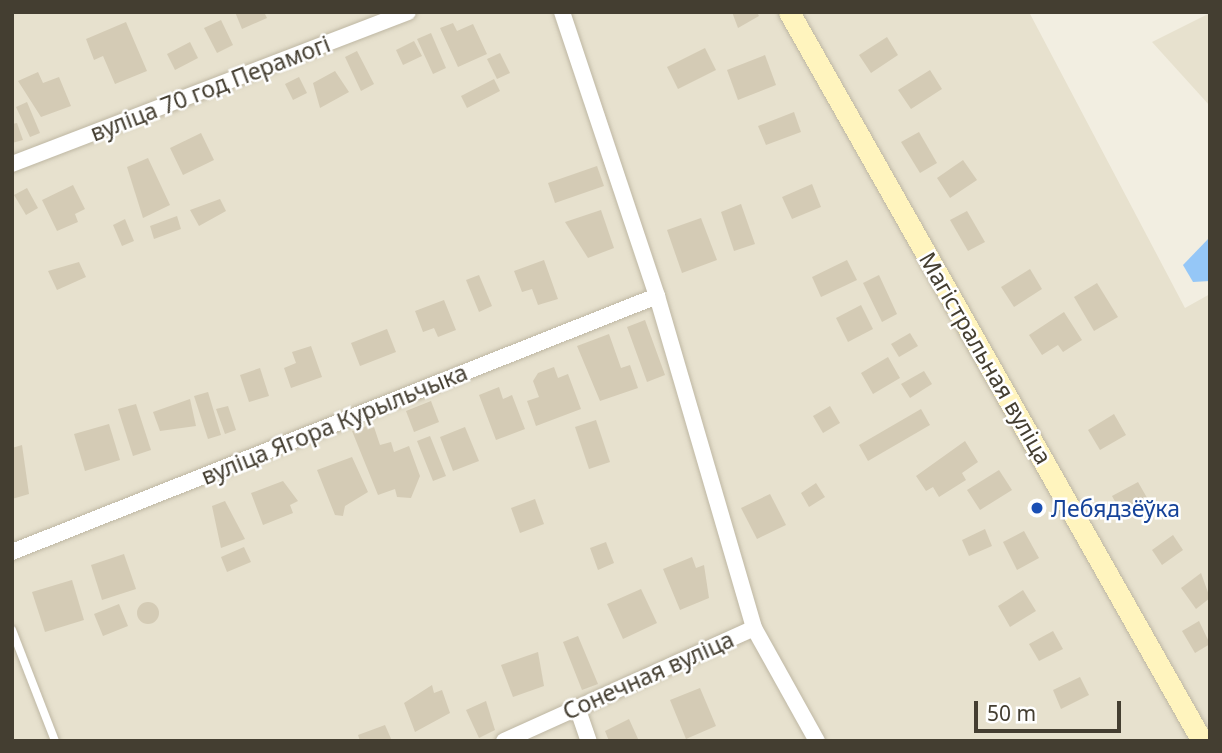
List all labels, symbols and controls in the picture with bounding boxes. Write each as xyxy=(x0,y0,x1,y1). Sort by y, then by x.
street label: вуліца 70 год Перамогі xyxy=(86,29,334,147)
street label: Магістральная вуліца xyxy=(914,247,1058,469)
street label: вуліца Ягора Курыльчыка xyxy=(197,358,471,490)
place label: Лебядзёўка xyxy=(1051,494,1180,522)
marker: Лебядзёўка xyxy=(1029,500,1045,516)
street label: Сонечная вуліца xyxy=(558,625,738,725)
scale bar xyxy=(977,686,1124,730)
text: 50 m xyxy=(987,699,1036,727)

